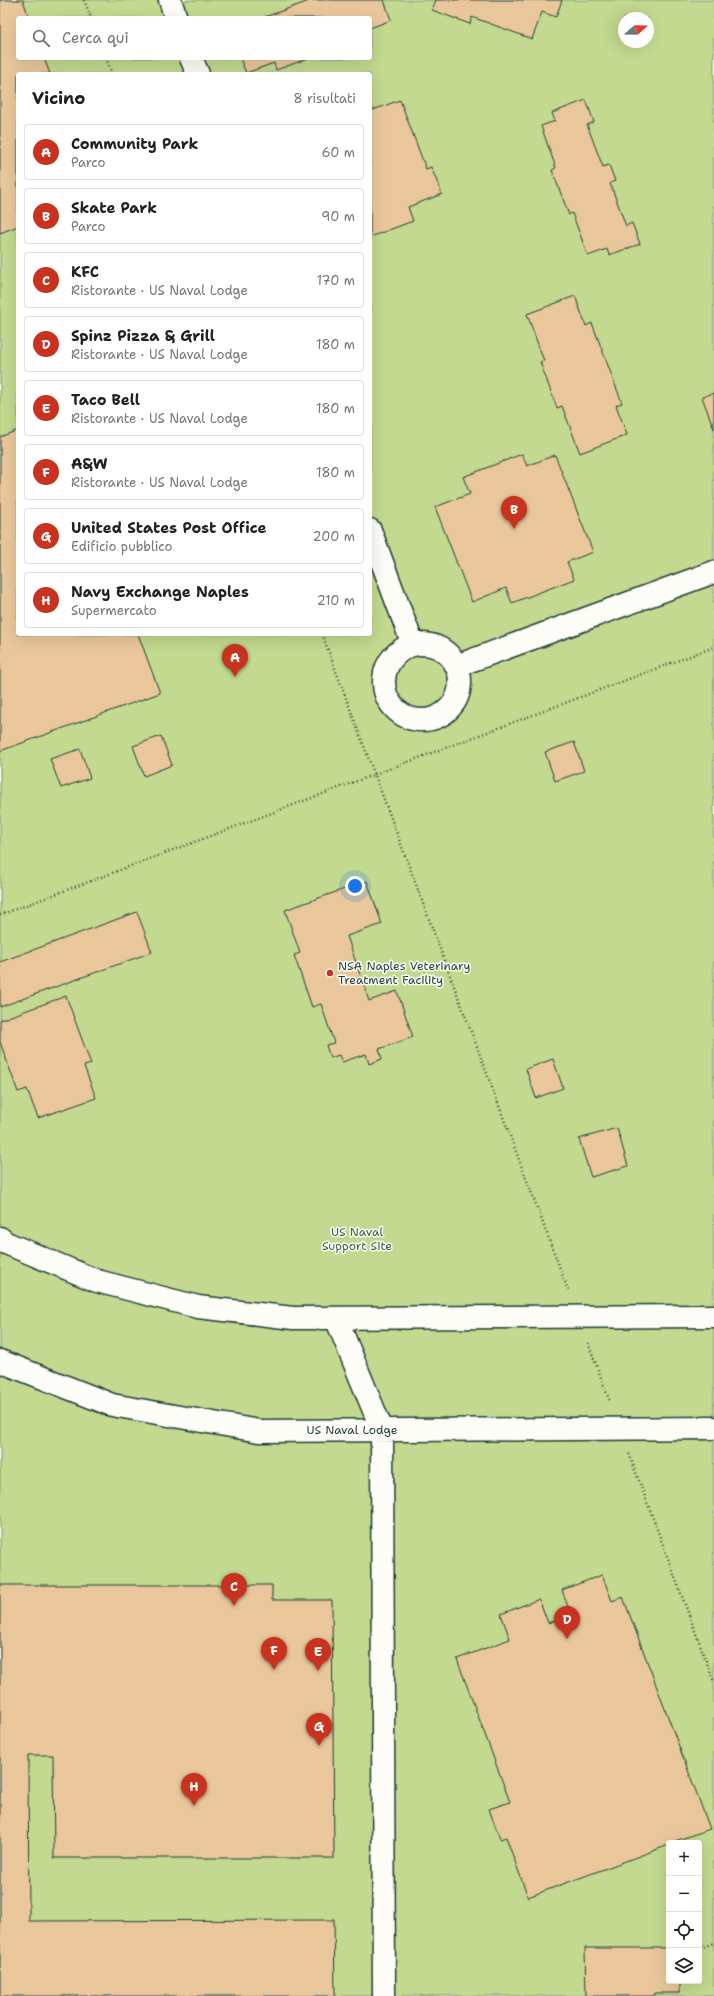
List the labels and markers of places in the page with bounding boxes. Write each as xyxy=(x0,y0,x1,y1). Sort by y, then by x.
pin: B xyxy=(501,496,527,529)
pin: A xyxy=(222,644,248,677)
place label: NSA Naples Veterinary Treatment Facility xyxy=(338,958,470,988)
marker: NSA Naples Veterinary Treatment Facility xyxy=(325,968,335,978)
pin: C xyxy=(221,1573,247,1606)
pin: D xyxy=(554,1606,580,1639)
pin: F xyxy=(261,1637,287,1670)
pin: E xyxy=(305,1638,331,1671)
pin: G xyxy=(306,1713,332,1746)
pin: H xyxy=(181,1773,207,1806)

